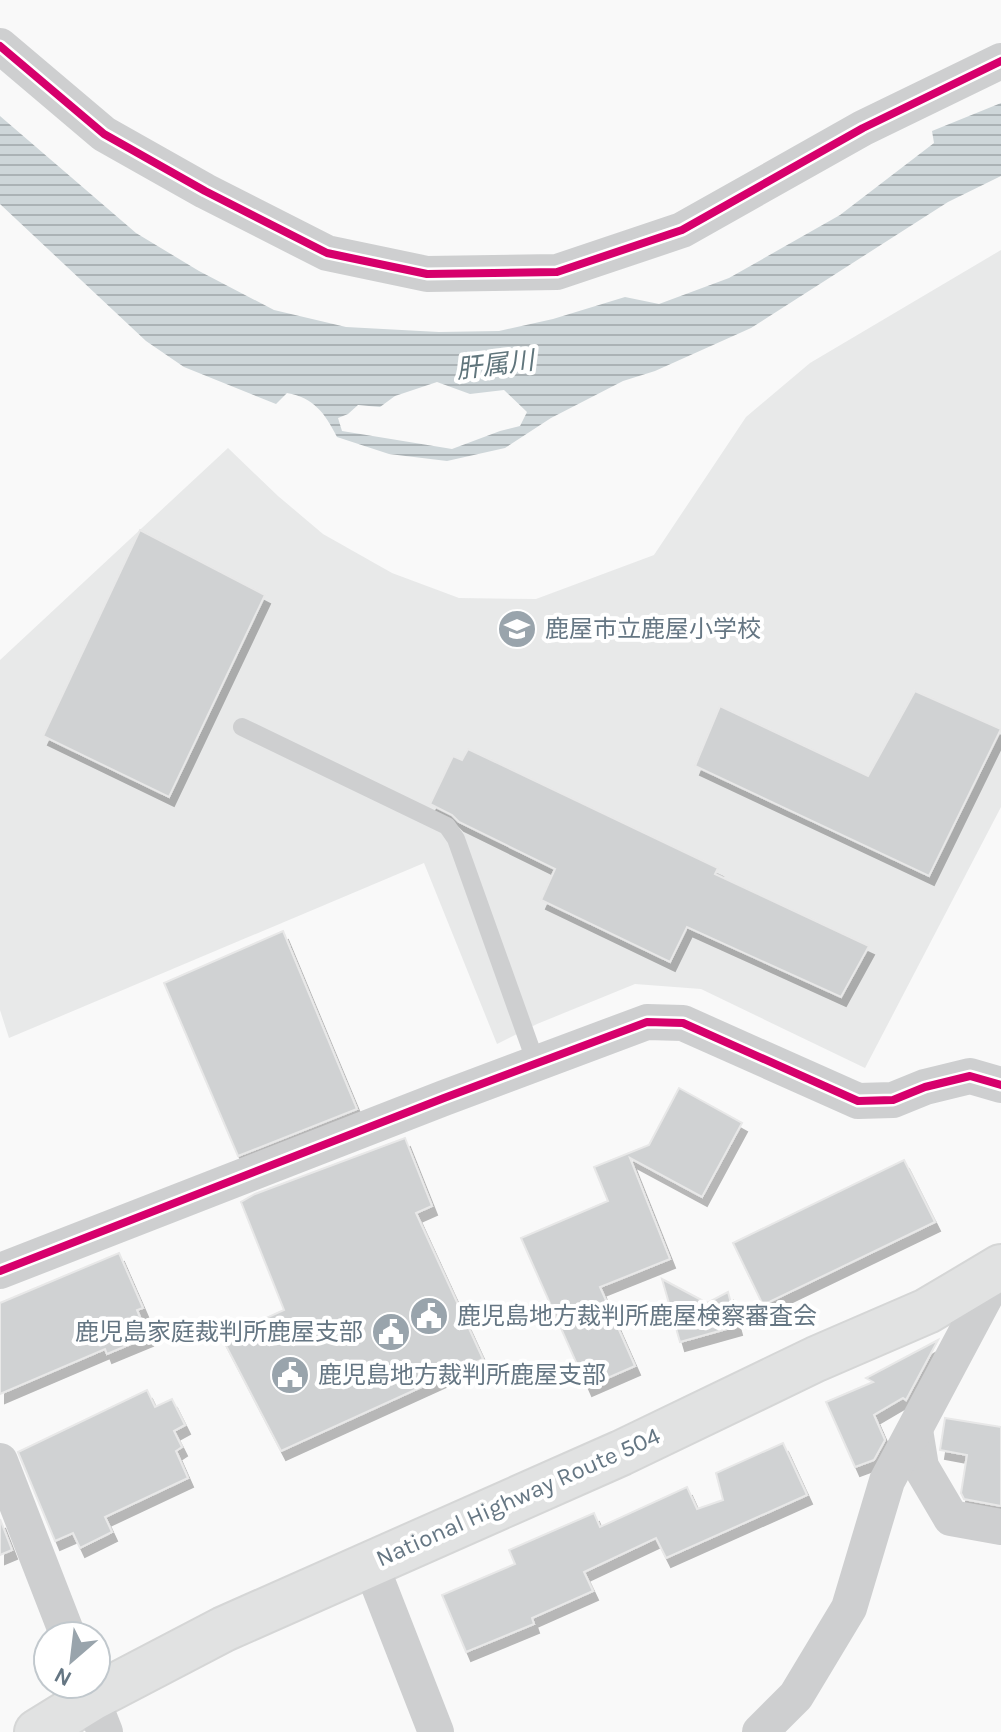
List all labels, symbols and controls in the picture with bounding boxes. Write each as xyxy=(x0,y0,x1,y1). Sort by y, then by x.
water label: 肝属川 xyxy=(454,344,539,385)
school or university icon: 鹿屋市立鹿屋小学校 xyxy=(496,608,538,650)
place label: 鹿屋市立鹿屋小学校 xyxy=(545,615,761,643)
public building icon: 鹿児島地方裁判所鹿屋検察審査会 xyxy=(408,1295,450,1337)
place label: 鹿児島地方裁判所鹿屋検察審査会 xyxy=(457,1302,817,1330)
public building icon: 鹿児島家庭裁判所鹿屋支部 xyxy=(370,1311,412,1353)
place label: 鹿児島家庭裁判所鹿屋支部 xyxy=(75,1318,363,1346)
public building icon: 鹿児島地方裁判所鹿屋支部 xyxy=(269,1354,311,1396)
place label: 鹿児島地方裁判所鹿屋支部 xyxy=(318,1361,606,1389)
street label: National Highway Route 504 xyxy=(371,1422,665,1572)
north arrow xyxy=(32,1620,112,1700)
text: N xyxy=(50,1662,76,1692)

